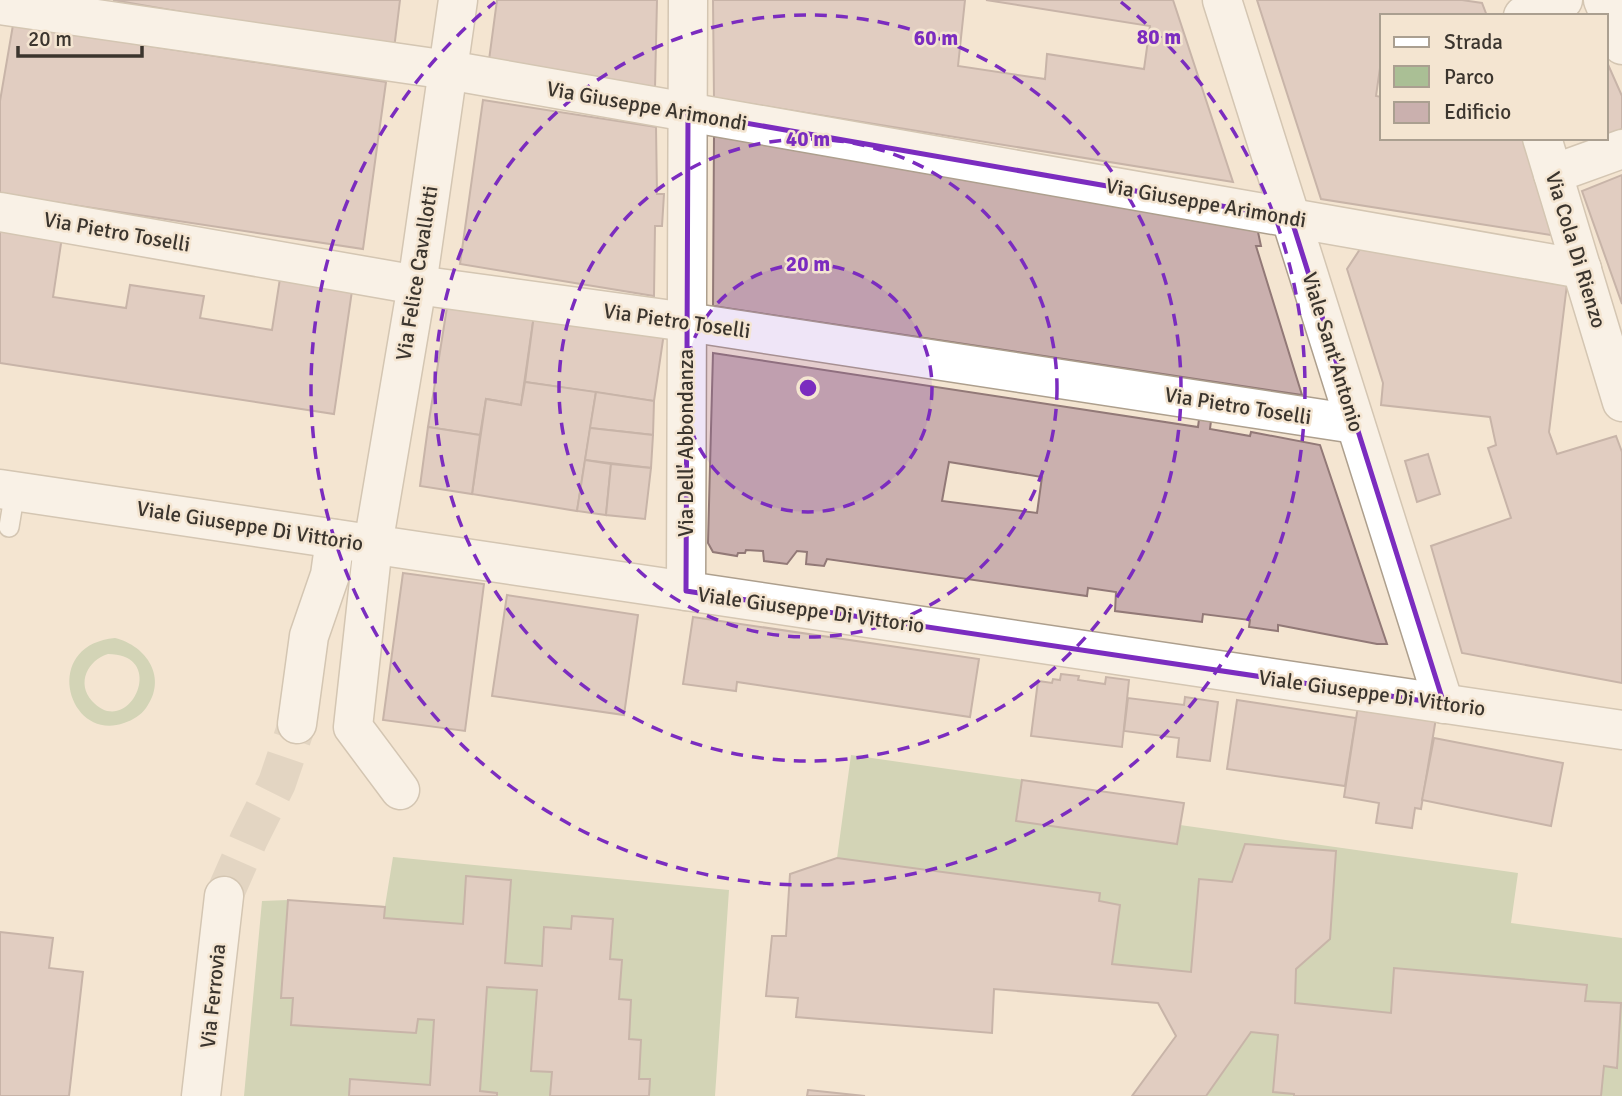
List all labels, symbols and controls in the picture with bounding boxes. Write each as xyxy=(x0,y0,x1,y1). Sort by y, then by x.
scale bar xyxy=(18,14,142,58)
legend xyxy=(1380,14,1608,140)
text: 80 m xyxy=(1137,24,1181,50)
text: 60 m xyxy=(914,25,958,51)
text: 20 m xyxy=(28,26,72,52)
text: Strada xyxy=(1444,29,1503,55)
text: Parco xyxy=(1444,64,1494,90)
street label: Via Giuseppe Arimondi xyxy=(545,76,749,136)
text: Edificio xyxy=(1444,99,1511,125)
text: 40 m xyxy=(786,126,830,152)
street label: Via Cola Di Rienzo xyxy=(1540,169,1612,331)
street label: Via Giuseppe Arimondi xyxy=(1104,173,1308,233)
street label: Via Felice Cavallotti xyxy=(390,184,444,362)
street label: Via Pietro Toselli xyxy=(42,206,192,258)
text: 20 m xyxy=(786,251,830,277)
street label: Viale Sant'Antonio xyxy=(1296,269,1370,435)
street label: Via Pietro Toselli xyxy=(602,298,752,344)
street label: Via Dell' Abbondanza xyxy=(673,349,699,537)
centre of rings xyxy=(796,376,820,400)
street label: Via Pietro Toselli xyxy=(1163,382,1313,430)
street label: Viale Giuseppe Di Vittorio xyxy=(135,495,365,557)
street label: Viale Giuseppe Di Vittorio xyxy=(696,581,926,639)
street label: Viale Giuseppe Di Vittorio xyxy=(1257,664,1487,722)
street label: Via Ferrovia xyxy=(195,942,231,1050)

